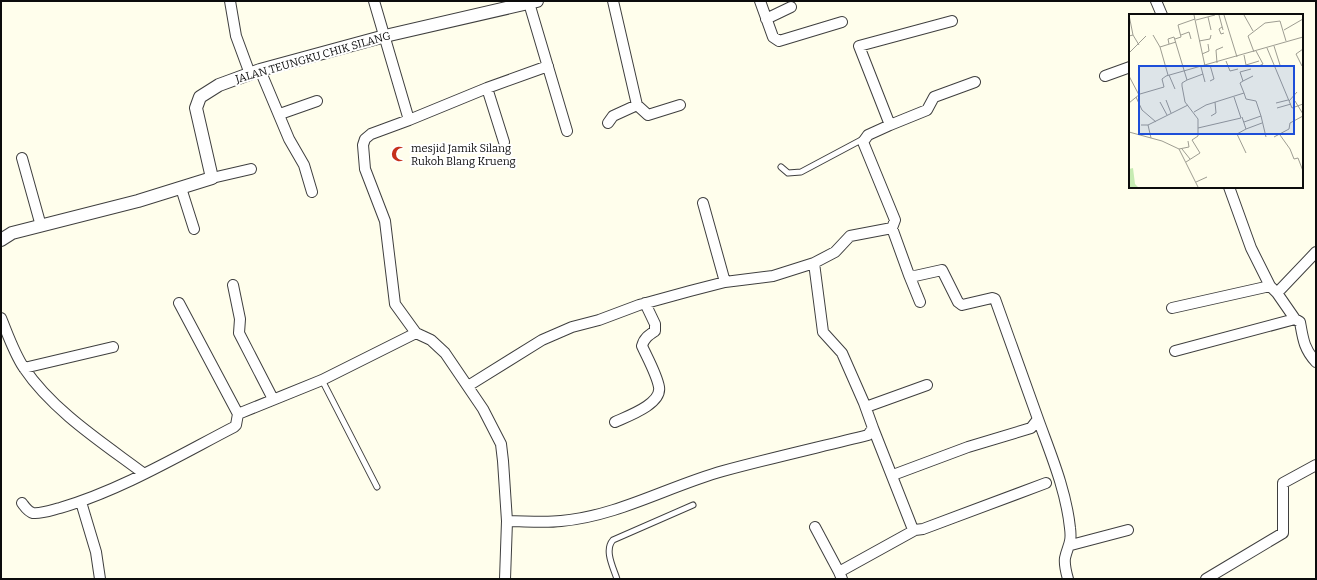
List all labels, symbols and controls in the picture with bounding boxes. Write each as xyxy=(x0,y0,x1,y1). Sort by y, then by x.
inset map xyxy=(1129,14,1303,188)
street label: JALAN TEUNGKU CHIK SILANG xyxy=(233,29,392,86)
place label: mesjid Jamik Silang Rukoh Blang Krueng xyxy=(411,142,516,168)
mosque icon: mesjid Jamik Silang Rukoh Blang Krueng xyxy=(390,145,408,163)

